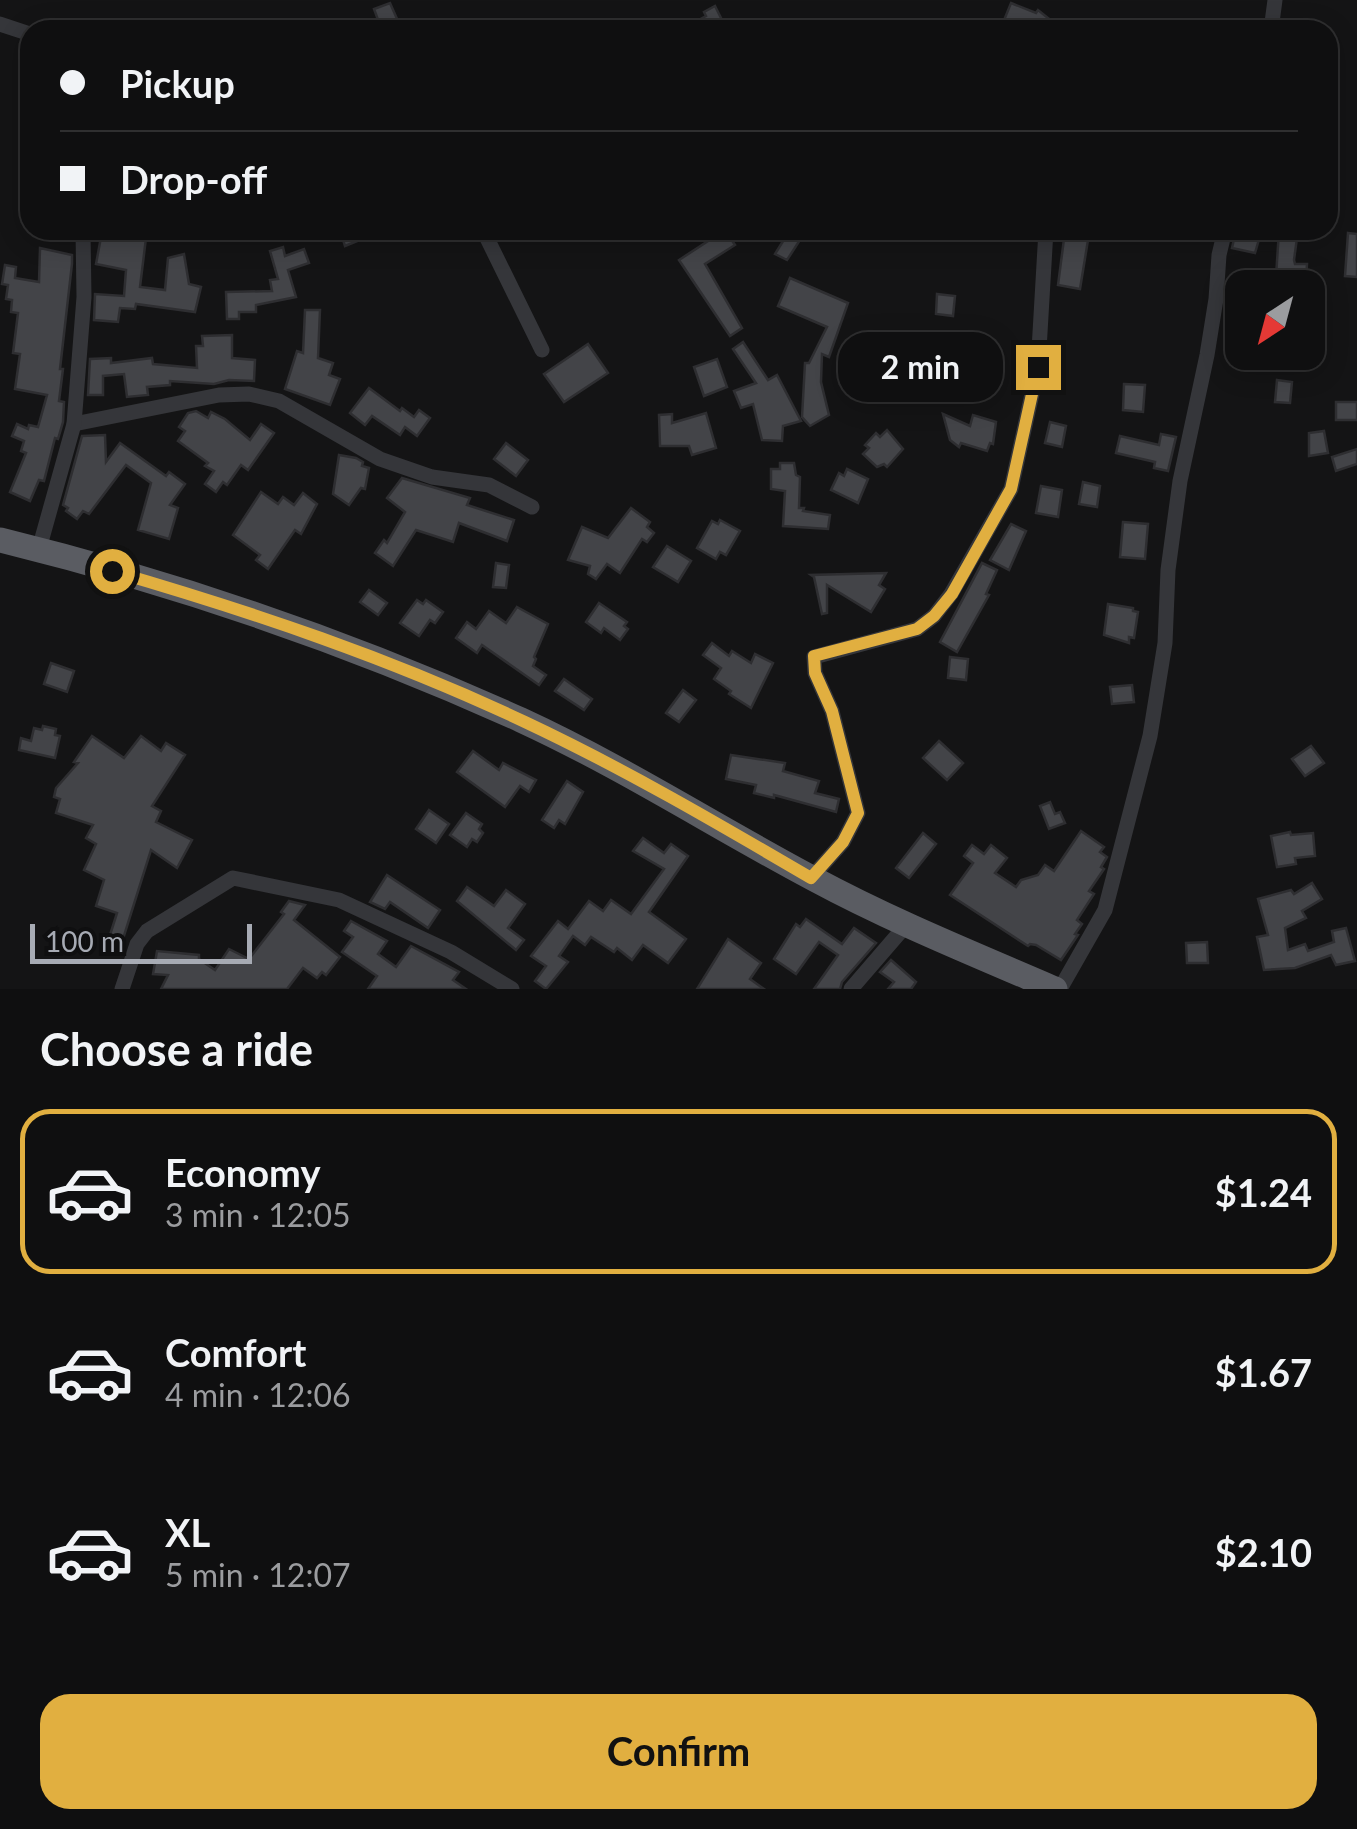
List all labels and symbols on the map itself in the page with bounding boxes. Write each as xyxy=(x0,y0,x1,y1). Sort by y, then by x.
north arrow xyxy=(1225,270,1325,370)
callout: 2 min xyxy=(838,332,1003,402)
route end xyxy=(1016,345,1061,390)
route start xyxy=(90,549,135,594)
scale bar xyxy=(30,919,252,964)

